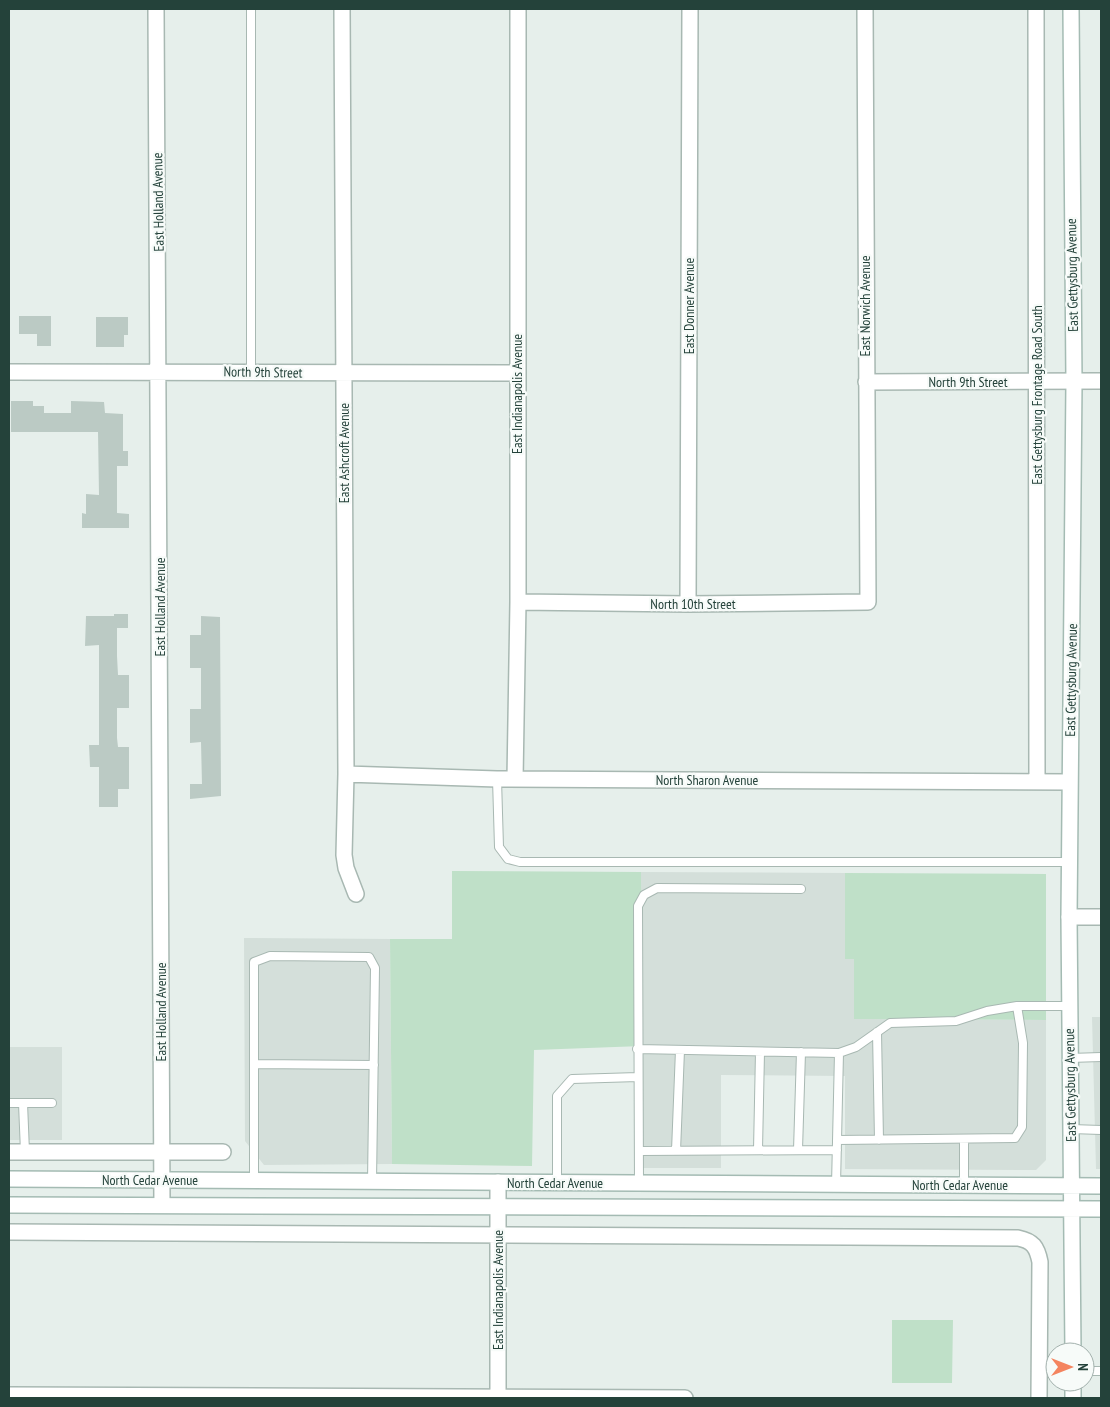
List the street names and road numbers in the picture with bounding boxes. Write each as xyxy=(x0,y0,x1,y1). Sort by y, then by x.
street label: East Holland Avenue xyxy=(148,152,168,252)
street label: East Gettysburg Avenue xyxy=(1062,218,1082,332)
street label: East Norwich Avenue xyxy=(856,255,874,357)
street label: East Donner Avenue xyxy=(680,258,698,354)
street label: East Gettysburg Frontage Road South xyxy=(1028,305,1046,485)
street label: East Indianapolis Avenue xyxy=(508,334,526,454)
street label: North 9th Street xyxy=(223,362,303,382)
street label: North 9th Street xyxy=(929,373,1008,391)
street label: East Ashcroft Avenue xyxy=(335,403,353,503)
street label: East Holland Avenue xyxy=(151,557,169,657)
street label: North 10th Street xyxy=(650,595,736,613)
street label: East Gettysburg Avenue xyxy=(1061,623,1081,737)
street label: North Sharon Avenue xyxy=(656,771,758,789)
street label: East Holland Avenue xyxy=(152,962,170,1062)
street label: East Gettysburg Avenue xyxy=(1060,1028,1080,1142)
street label: North Cedar Avenue xyxy=(102,1171,198,1189)
street label: North Cedar Avenue xyxy=(507,1174,603,1192)
street label: North Cedar Avenue xyxy=(912,1176,1008,1194)
street label: East Indianapolis Avenue xyxy=(489,1230,507,1350)

